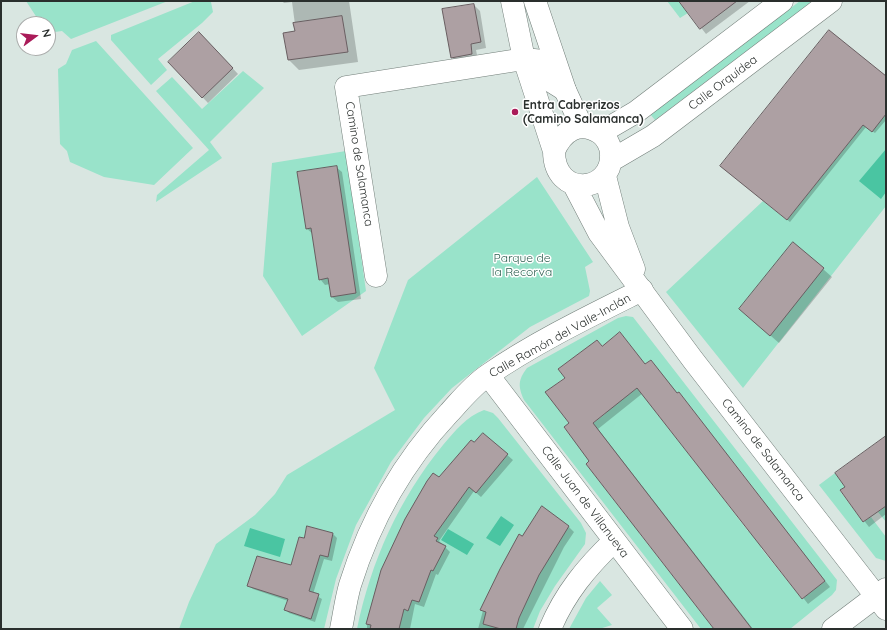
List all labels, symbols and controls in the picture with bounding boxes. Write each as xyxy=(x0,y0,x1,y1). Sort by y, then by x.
north arrow xyxy=(16,16,56,56)
text: N xyxy=(39,27,54,39)
street label: Calle Orquídea xyxy=(686,53,760,113)
place label: Entra Cabrerizos (Camino Salamanca) xyxy=(523,98,644,126)
street label: Camino de Salamanca xyxy=(342,101,376,227)
marker: Entra Cabrerizos (Camino Salamanca) xyxy=(510,107,520,117)
park label: Parque de la Recorva xyxy=(492,251,552,279)
street label: Calle Ramón del Valle-Inclán xyxy=(487,291,633,381)
street label: Camino de Salamanca xyxy=(719,396,807,504)
street label: Calle Juan de Villanueva xyxy=(538,443,632,561)

